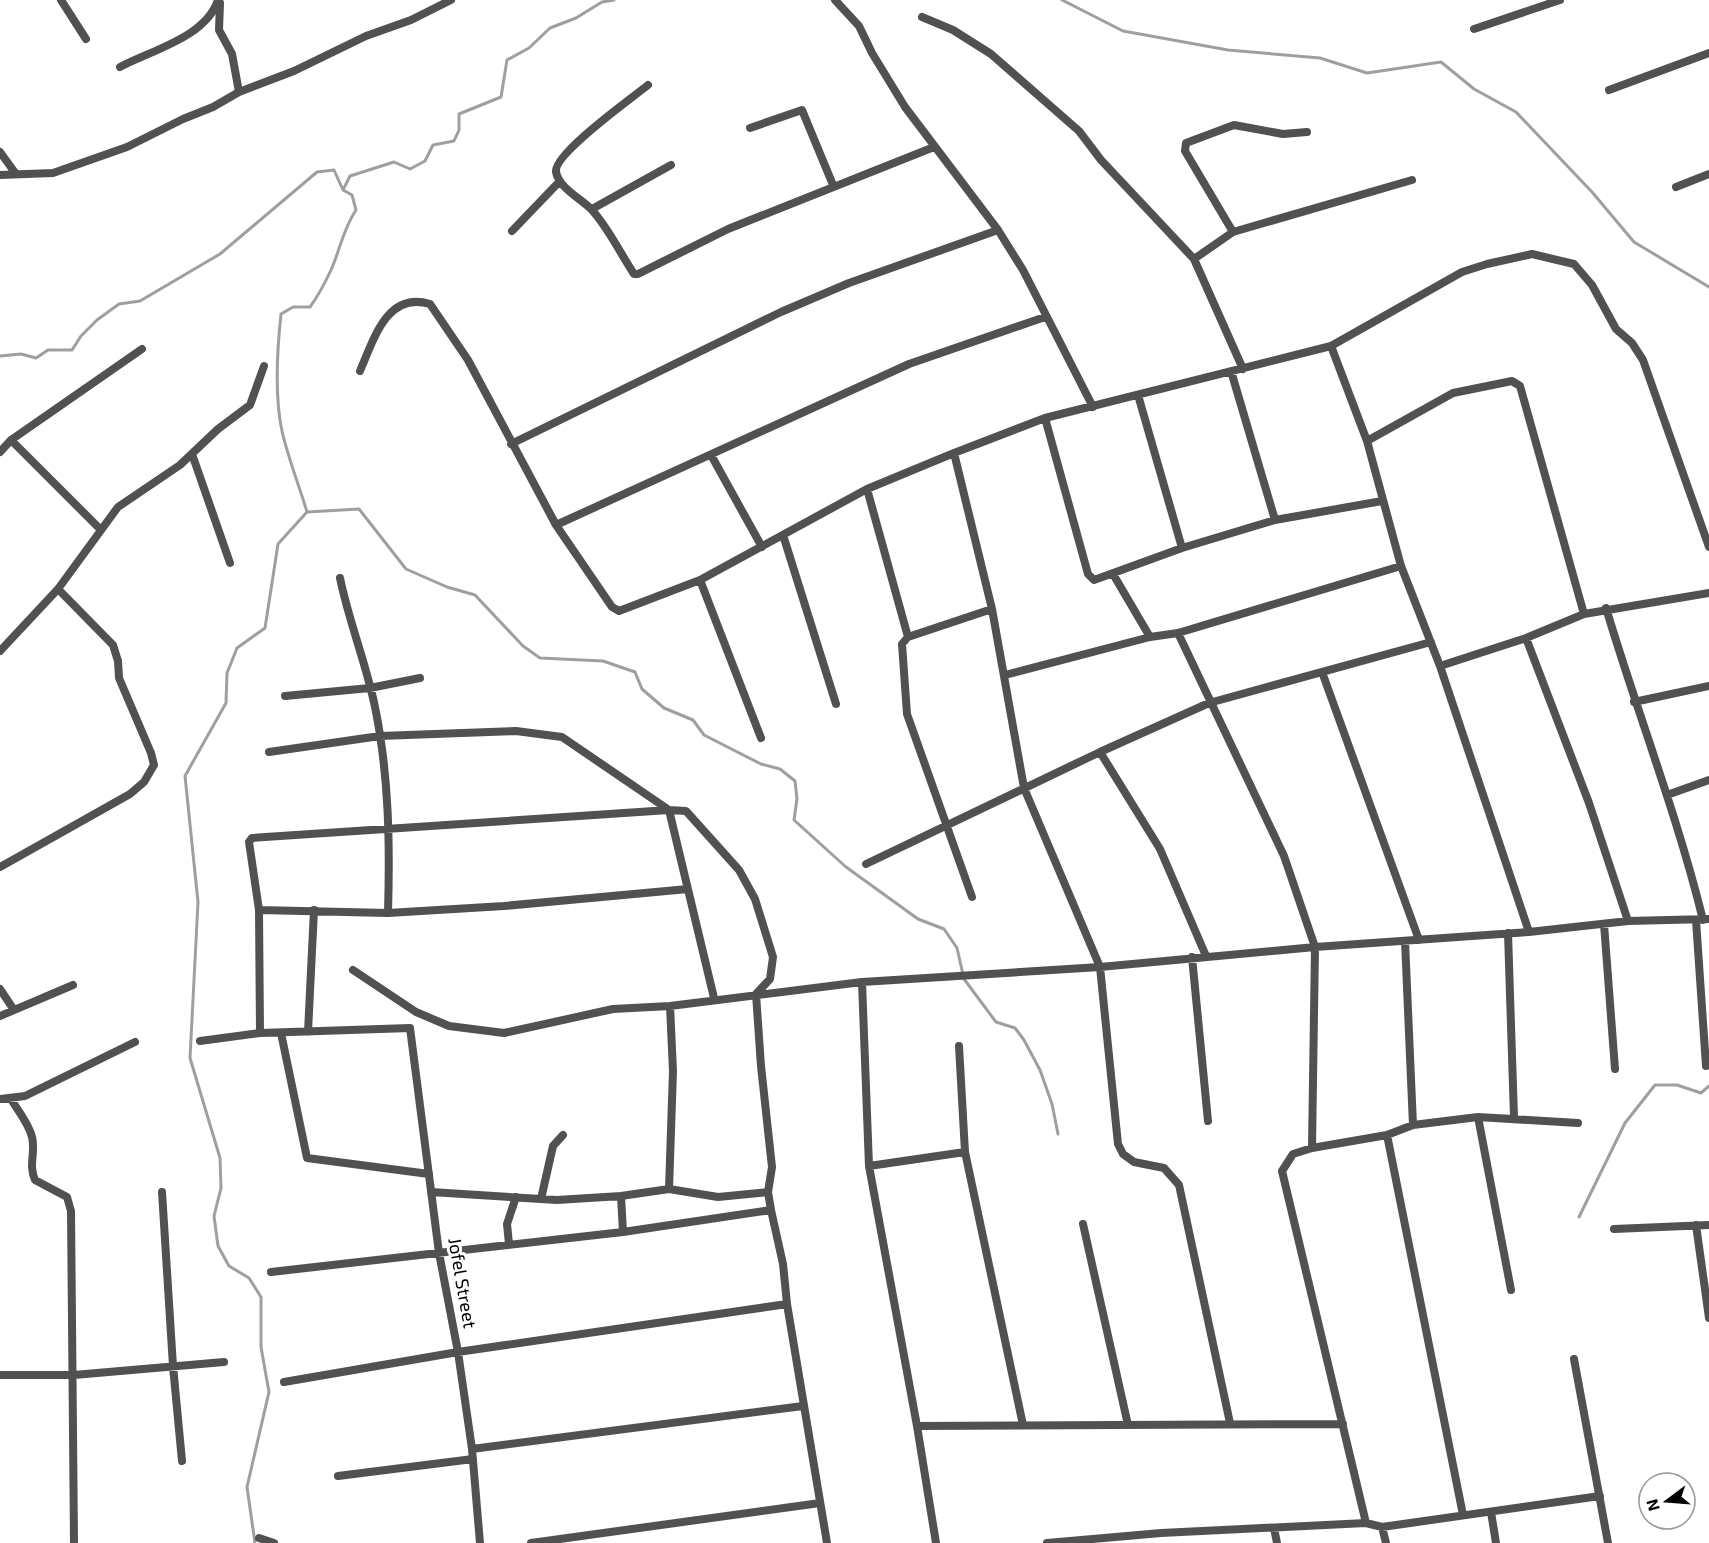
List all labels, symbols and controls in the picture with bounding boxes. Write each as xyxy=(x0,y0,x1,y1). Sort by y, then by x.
street label: Jofel Street xyxy=(444,1236,482,1330)
north arrow xyxy=(1637,1471,1697,1531)
text: N xyxy=(1641,1497,1663,1513)

